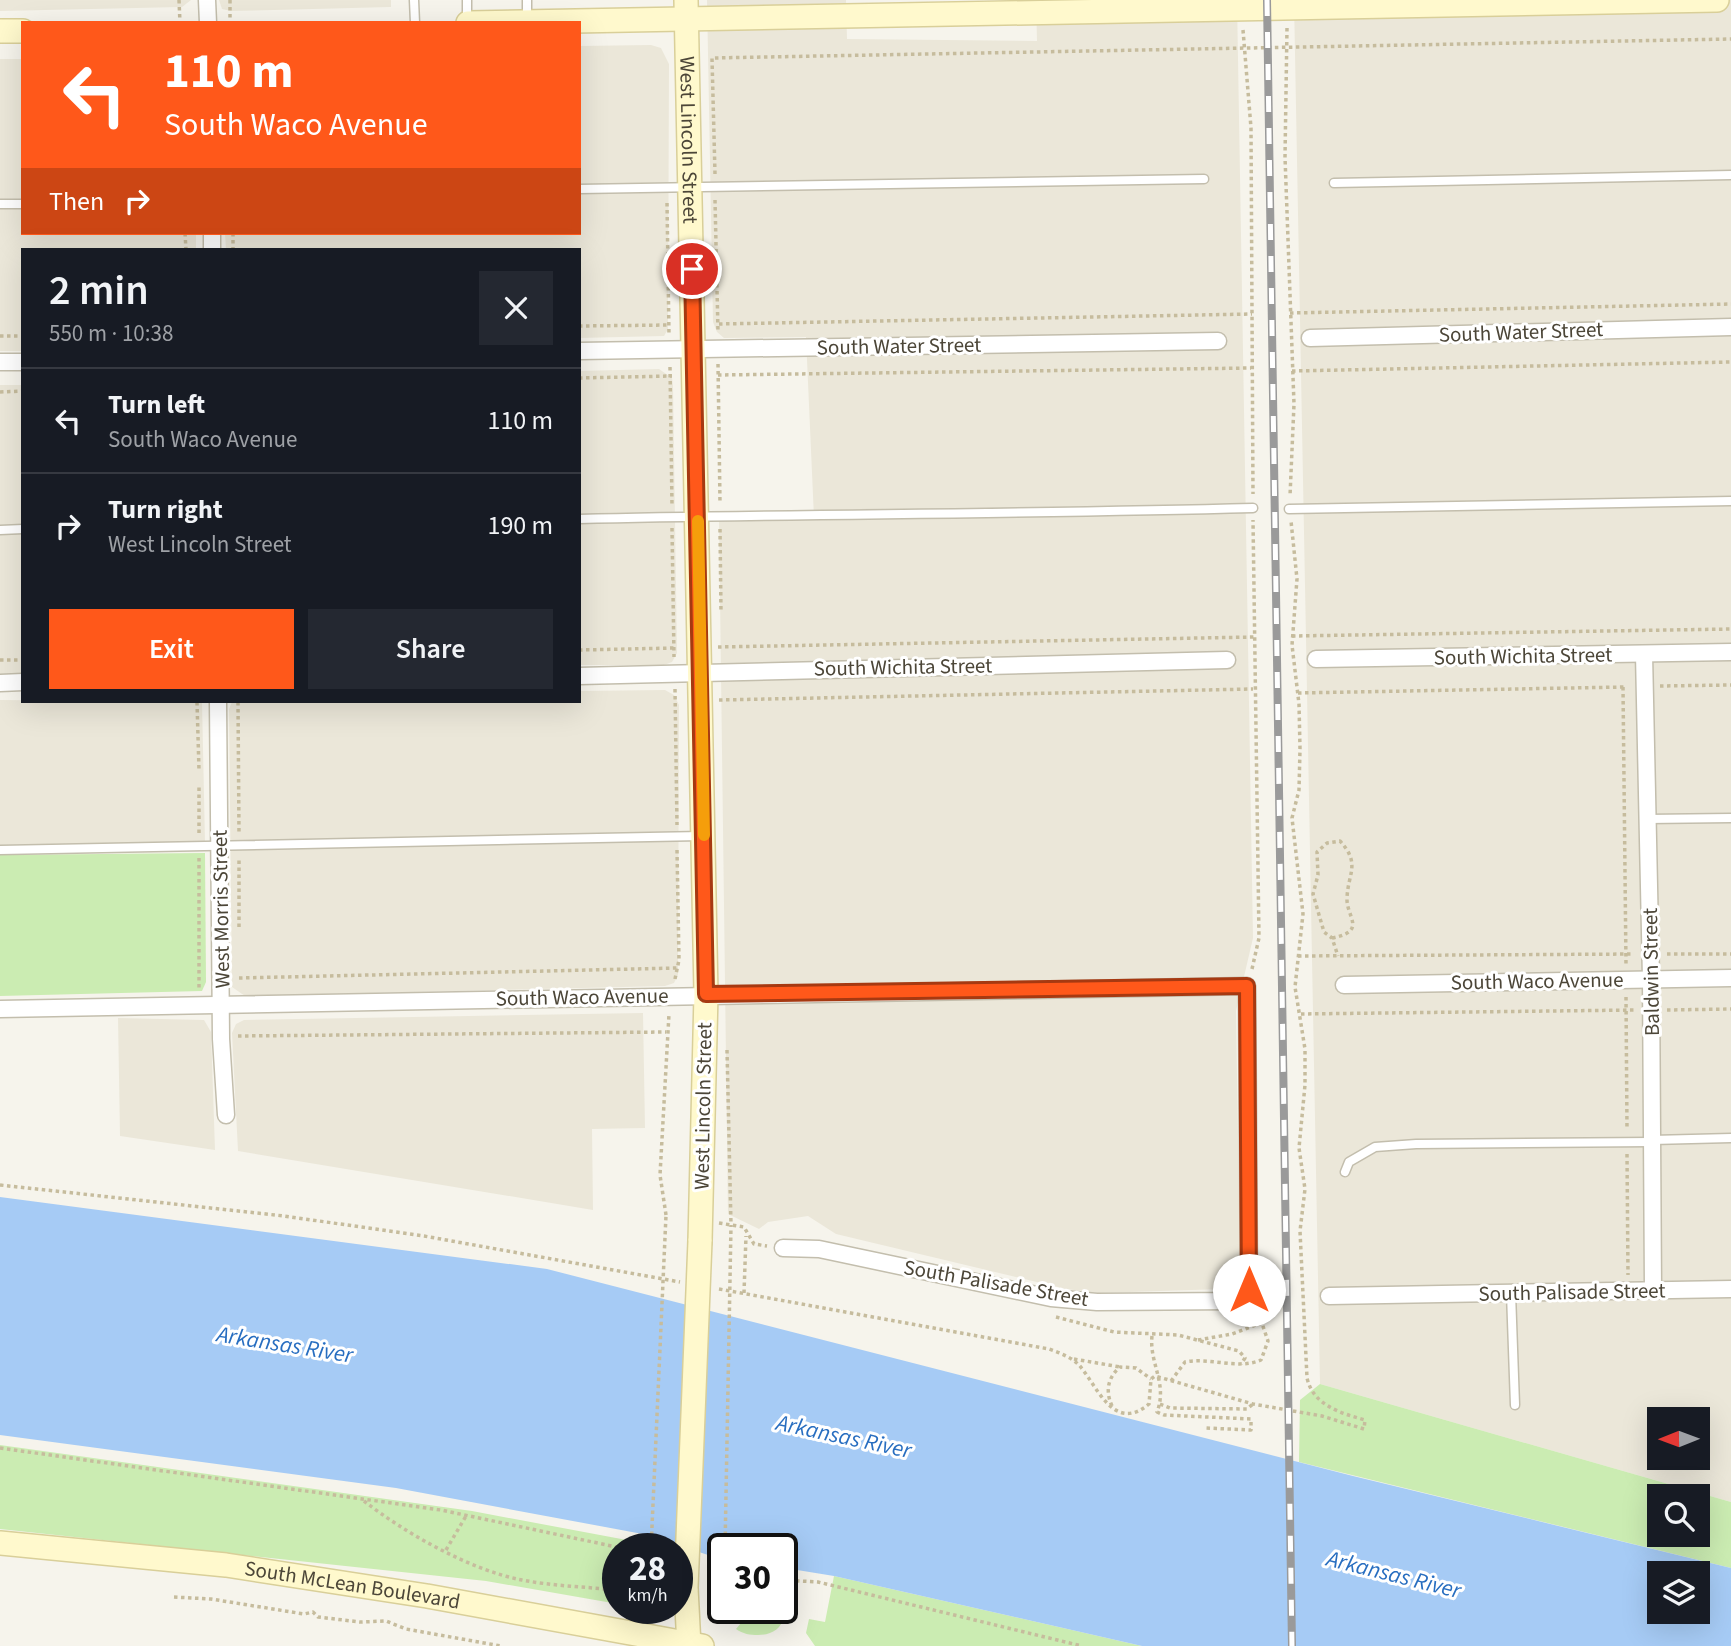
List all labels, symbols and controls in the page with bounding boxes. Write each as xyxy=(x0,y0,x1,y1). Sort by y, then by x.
text: 110 m xyxy=(164,37,293,107)
icon: left xyxy=(49,49,140,140)
street label: West Lincoln Street xyxy=(672,56,706,224)
text: South Waco Avenue xyxy=(164,102,428,148)
icon: right xyxy=(118,182,156,220)
text: Then xyxy=(49,183,104,220)
pin xyxy=(662,239,722,299)
icon: arrive xyxy=(673,250,711,288)
text: 2 min xyxy=(49,261,149,321)
button: close xyxy=(479,271,553,345)
street label: South Water Street xyxy=(1438,314,1604,350)
text: 550 m · 10:38 xyxy=(49,317,173,350)
street label: South Water Street xyxy=(816,330,982,362)
text: Turn left xyxy=(108,386,205,423)
icon: left xyxy=(49,402,87,440)
text: 110 m xyxy=(487,402,553,439)
text: South Waco Avenue xyxy=(108,423,297,456)
text: Turn right xyxy=(108,491,223,528)
icon: right xyxy=(49,507,87,545)
text: 190 m xyxy=(487,507,553,544)
text: West Lincoln Street xyxy=(108,528,292,561)
button: Exit xyxy=(49,609,294,689)
button: Share xyxy=(308,609,553,689)
street label: South Wichita Street xyxy=(1433,639,1613,673)
street label: South Wichita Street xyxy=(813,650,993,684)
street label: West Morris Street xyxy=(205,829,237,989)
street label: Baldwin Street xyxy=(1635,907,1667,1037)
street label: South Waco Avenue xyxy=(1450,964,1624,998)
street label: South Waco Avenue xyxy=(495,980,669,1014)
street label: West Lincoln Street xyxy=(687,1022,719,1190)
street label: South Palisade Street xyxy=(901,1252,1091,1314)
position arrow xyxy=(1212,1253,1286,1327)
street label: South Palisade Street xyxy=(1478,1275,1666,1309)
water label: Arkansas River xyxy=(213,1317,356,1372)
water label: Arkansas River xyxy=(771,1406,916,1467)
north arrow xyxy=(1647,1407,1710,1470)
map controls xyxy=(1647,1407,1710,1624)
button: search xyxy=(1647,1484,1710,1547)
speed limit sign: 30 xyxy=(707,1533,798,1624)
water label: Arkansas River xyxy=(1321,1541,1466,1607)
text: 28 xyxy=(629,1544,666,1594)
street label: South McLean Boulevard xyxy=(242,1553,463,1617)
button: layers xyxy=(1647,1561,1710,1624)
text: km/h xyxy=(628,1583,667,1608)

